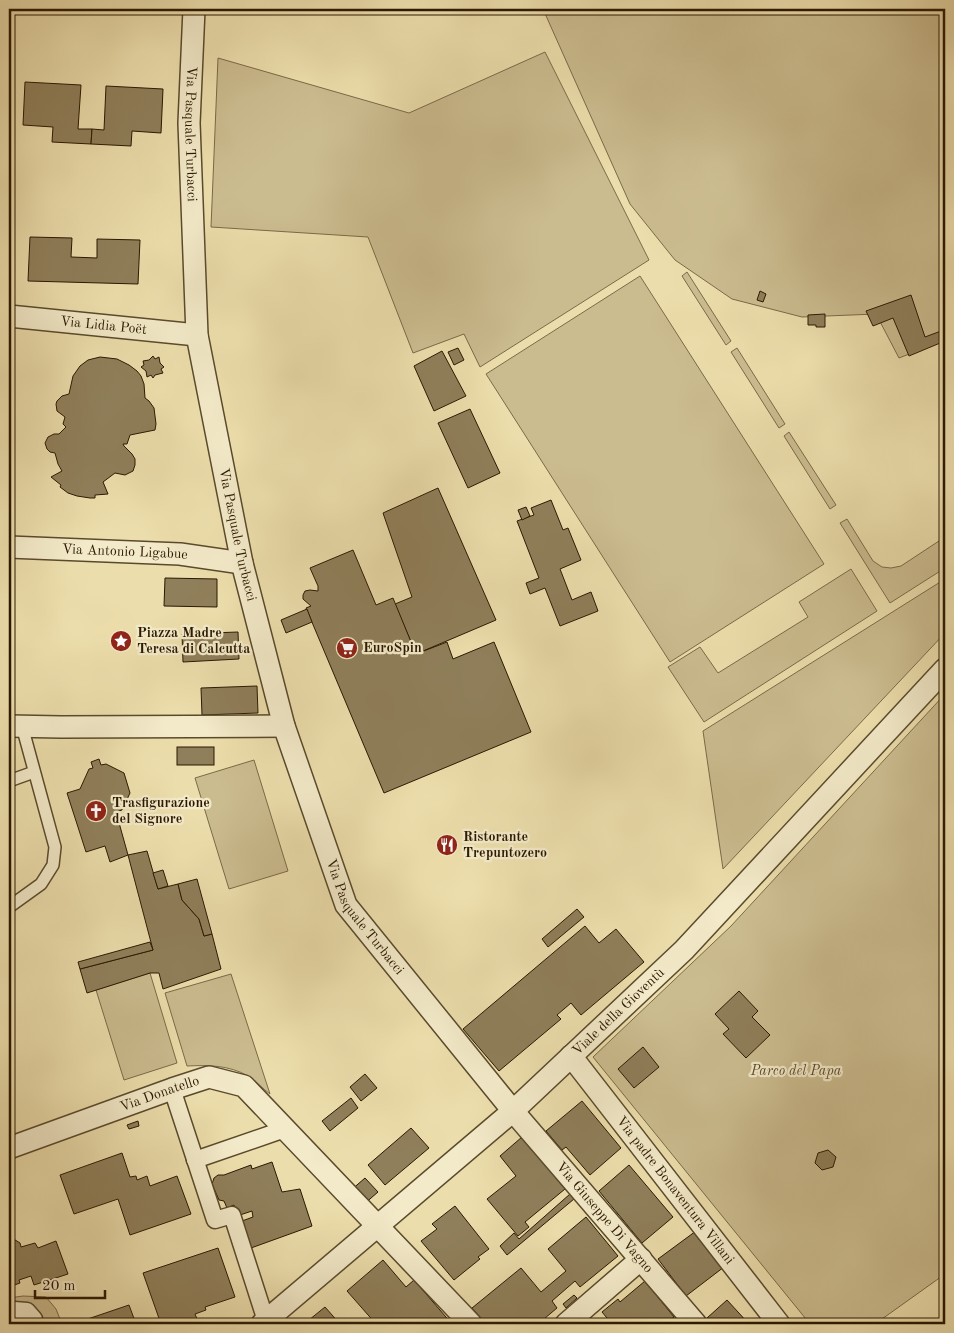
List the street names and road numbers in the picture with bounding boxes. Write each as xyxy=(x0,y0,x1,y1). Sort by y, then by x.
street label: Via Pasquale Turbacci xyxy=(182,66,199,202)
street label: Via Lidia Poët xyxy=(60,314,148,337)
street label: Via Pasquale Turbacci xyxy=(216,467,259,603)
street label: Via Antonio Ligabue xyxy=(62,542,189,562)
street label: Via Pasquale Turbacci xyxy=(324,857,407,977)
street label: Viale della Gioventù xyxy=(570,965,668,1058)
street label: Via Donatello xyxy=(118,1074,201,1114)
street label: Via padre Bonaventura Villani xyxy=(614,1114,737,1267)
street label: Via Giuseppe Di Vagno xyxy=(553,1159,656,1276)

